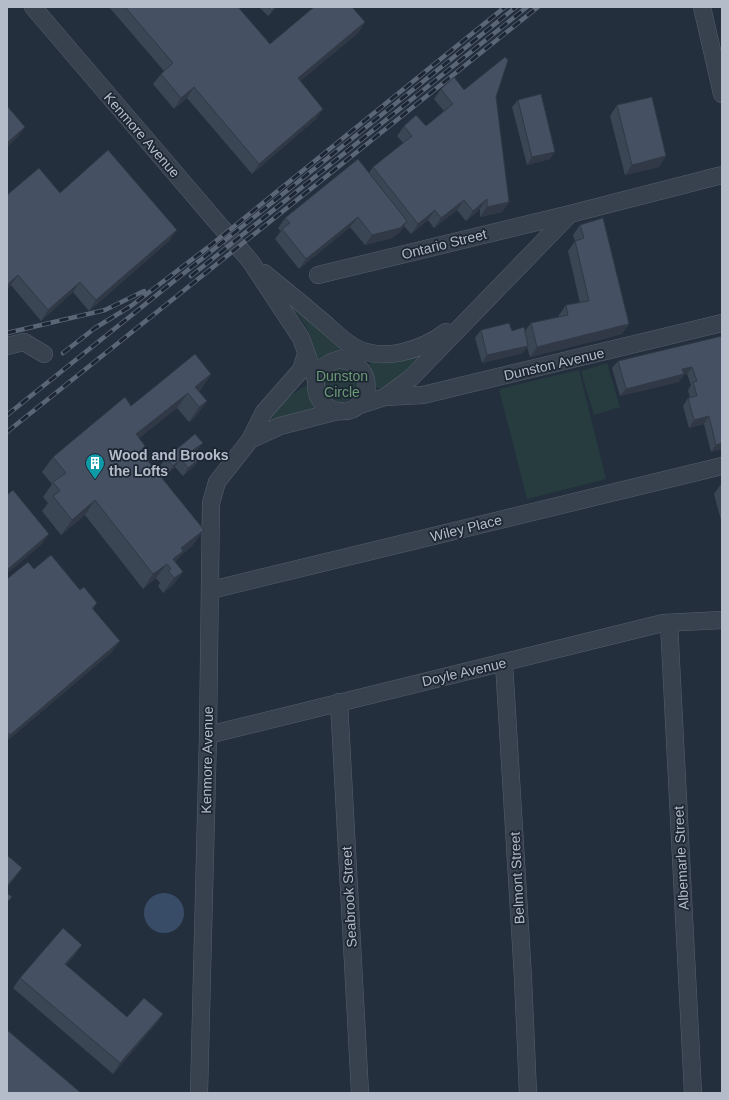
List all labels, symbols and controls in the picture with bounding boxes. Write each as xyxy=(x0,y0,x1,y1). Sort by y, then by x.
street label: Kenmore Avenue xyxy=(101,89,183,181)
street label: Ontario Street xyxy=(400,226,488,262)
street label: Dunston Avenue xyxy=(502,345,606,383)
park label: Dunston Circle xyxy=(316,368,368,400)
place label: Wood and Brooks the Lofts xyxy=(109,447,229,479)
building icon: Wood and Brooks the Lofts xyxy=(84,452,106,480)
street label: Wiley Place xyxy=(429,511,504,545)
street label: Doyle Avenue xyxy=(420,654,508,689)
street label: Kenmore Avenue xyxy=(198,706,216,814)
street label: Albemarle Street xyxy=(670,805,692,910)
street label: Belmont Street xyxy=(507,831,527,925)
street label: Seabrook Street xyxy=(338,846,360,948)

